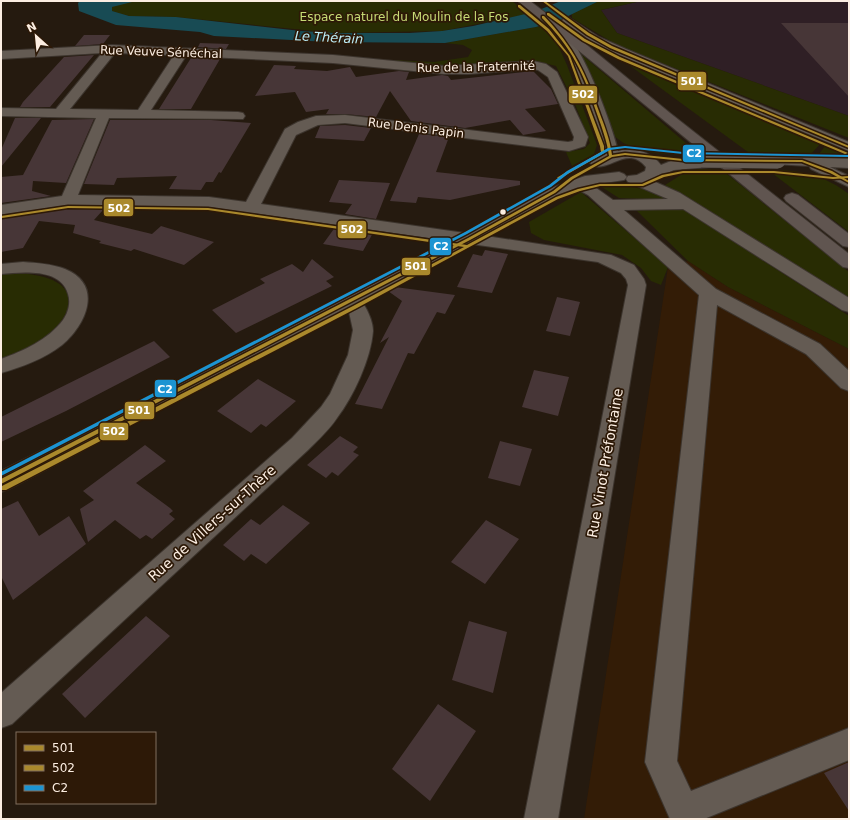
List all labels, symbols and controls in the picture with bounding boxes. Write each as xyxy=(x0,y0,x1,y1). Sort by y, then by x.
park label: Espace naturel du Moulin de la Fos xyxy=(300,10,508,24)
north arrow xyxy=(16,16,56,56)
text: N xyxy=(25,20,39,35)
water label: Le Thérain xyxy=(294,28,364,47)
street label: Rue Veuve Sénéchal xyxy=(100,43,222,61)
street label: Rue de la Fraternité xyxy=(417,59,535,75)
line badge: 501 xyxy=(677,71,707,91)
text: 501 xyxy=(681,75,703,88)
line badge: 502 xyxy=(568,85,598,104)
text: 502 xyxy=(572,88,594,101)
street label: Rue Denis Papin xyxy=(367,115,465,141)
line badge: C2 xyxy=(682,144,705,163)
text: C2 xyxy=(686,147,702,160)
line badge: 502 xyxy=(103,198,134,217)
text: 502 xyxy=(108,202,130,215)
unlabelled marker xyxy=(498,207,508,217)
line badge: 502 xyxy=(337,220,367,239)
text: 502 xyxy=(341,223,363,236)
line badge: C2 xyxy=(429,237,452,256)
text: C2 xyxy=(433,240,449,253)
line badge: 501 xyxy=(401,257,431,276)
text: 501 xyxy=(405,260,427,273)
line badge: C2 xyxy=(154,379,177,398)
text: C2 xyxy=(157,383,173,396)
street label: Rue Vinot Préfontaine xyxy=(584,387,626,539)
line badge: 501 xyxy=(124,401,155,420)
text: 501 xyxy=(128,404,150,417)
line badge: 502 xyxy=(99,422,129,441)
text: 502 xyxy=(103,425,125,438)
street label: Rue de Villers-sur-Thère xyxy=(145,462,279,584)
legend xyxy=(16,732,156,804)
text: 501 xyxy=(52,741,75,755)
text: 502 xyxy=(52,761,75,775)
text: C2 xyxy=(52,781,68,795)

